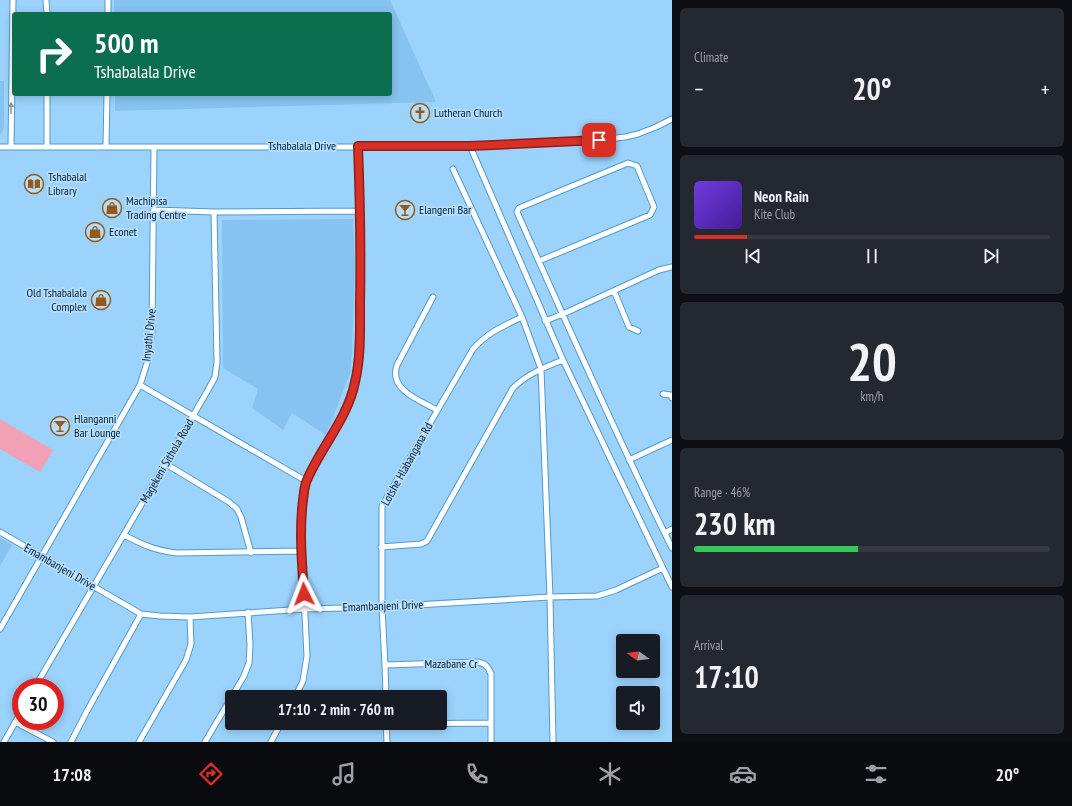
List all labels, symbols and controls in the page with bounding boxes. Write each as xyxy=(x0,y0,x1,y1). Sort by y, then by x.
text: 500 m xyxy=(94,24,158,61)
icon: right xyxy=(28,28,80,80)
text: Climate xyxy=(694,49,728,66)
text: Tshabalala Drive xyxy=(94,60,196,83)
text: 20° xyxy=(852,69,892,108)
text: − xyxy=(694,75,703,103)
text: + xyxy=(1041,75,1050,103)
one-way arrow xyxy=(8,101,14,114)
church icon: Lutheran Church xyxy=(409,102,431,124)
place label: Lutheran Church xyxy=(434,105,502,120)
pin xyxy=(582,123,616,157)
icon: arrive xyxy=(588,129,610,151)
street label: Tshabalala Drive xyxy=(268,138,336,153)
place label: Tshabalal Library xyxy=(48,169,87,198)
library icon: Tshabalal Library xyxy=(23,173,45,195)
text: Neon Rain xyxy=(754,187,809,206)
place label: Machipisa Trading Centre xyxy=(126,193,186,222)
shop icon: Machipisa Trading Centre xyxy=(101,197,123,219)
bar icon: Elangeni Bar xyxy=(394,199,416,221)
place label: Elangeni Bar xyxy=(419,202,472,217)
text: Kite Club xyxy=(754,206,795,223)
shop icon: Econet xyxy=(84,221,106,243)
place label: Econet xyxy=(109,224,138,239)
icon: previous xyxy=(742,245,764,267)
icon: pause xyxy=(861,245,883,267)
icon: next xyxy=(980,245,1002,267)
place label: Old Tshabalala Complex xyxy=(27,285,87,314)
shop icon: Old Tshabalala Complex xyxy=(90,289,112,311)
street label: Inyathi Drive xyxy=(138,308,159,362)
text: 20 xyxy=(847,328,897,395)
text: km/h xyxy=(860,388,884,405)
place label: Hlanganni Bar Lounge xyxy=(74,411,121,440)
bar icon: Hlanganni Bar Lounge xyxy=(49,415,71,437)
street label: Magekeni Sithola Road xyxy=(136,416,197,505)
street label: Lotshe Hlabangana Rd xyxy=(378,420,436,508)
text: Range · 46% xyxy=(694,484,750,501)
text: 230 km xyxy=(694,504,775,543)
street label: Emambanjeni Drive xyxy=(22,540,99,593)
position arrow xyxy=(283,573,325,615)
street label: Emambanjeni Drive xyxy=(342,597,424,614)
north arrow xyxy=(616,634,660,678)
map controls xyxy=(616,634,660,730)
text: Arrival xyxy=(694,637,723,654)
street label: Mazabane Cr xyxy=(425,656,478,671)
text: 17:10 xyxy=(694,657,759,696)
speed limit sign: 30 xyxy=(12,678,64,730)
button: sound xyxy=(616,686,660,730)
text: 17:10 · 2 min · 760 m xyxy=(278,700,394,719)
icon: directions xyxy=(197,760,225,788)
icon: music xyxy=(330,760,358,788)
icon: phone xyxy=(463,760,491,788)
icon: climate xyxy=(596,760,624,788)
icon: car xyxy=(729,760,757,788)
icon: filters xyxy=(862,760,890,788)
text: 17:08 xyxy=(53,763,92,786)
text: 20° xyxy=(996,763,1019,786)

